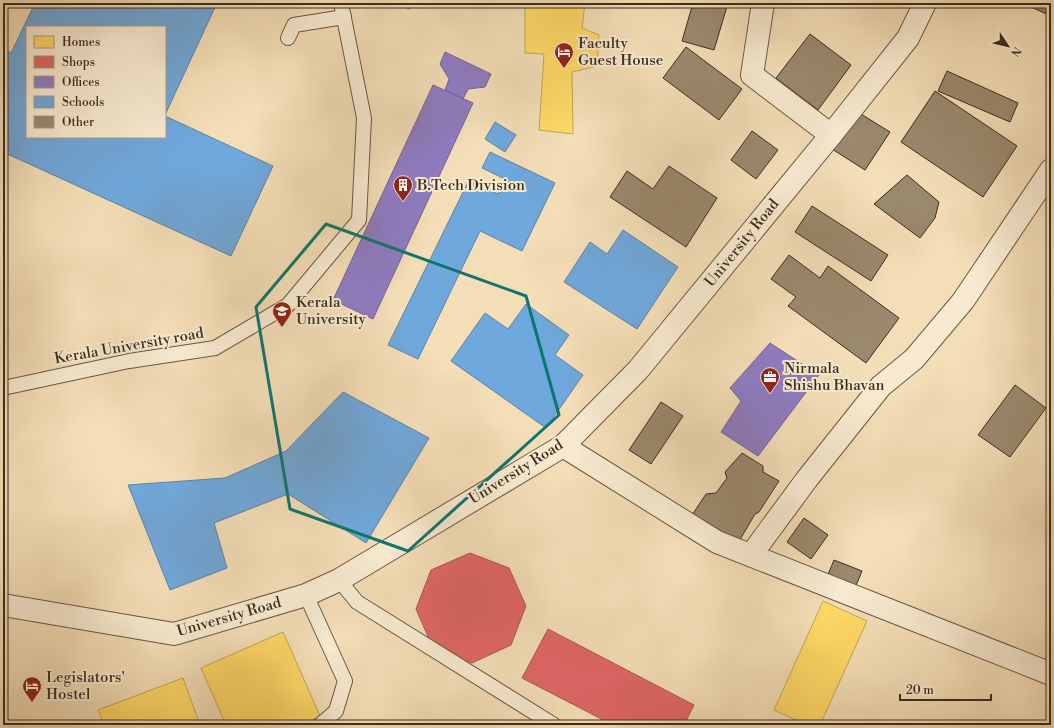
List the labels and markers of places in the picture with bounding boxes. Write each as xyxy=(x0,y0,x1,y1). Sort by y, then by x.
place label: Faculty Guest House xyxy=(578,34,663,70)
hotel icon: Faculty Guest House xyxy=(553,41,575,69)
building icon: B.Tech Division xyxy=(392,174,414,202)
place label: B.Tech Division xyxy=(416,176,525,195)
place label: Kerala University xyxy=(296,293,367,329)
school or university icon: Kerala University xyxy=(271,300,293,328)
place label: Nirmala Shishu Bhavan xyxy=(784,359,885,395)
office icon: Nirmala Shishu Bhavan xyxy=(759,366,781,394)
place label: Legislators' Hostel xyxy=(46,668,125,704)
hotel icon: Legislators' Hostel xyxy=(21,675,43,703)

